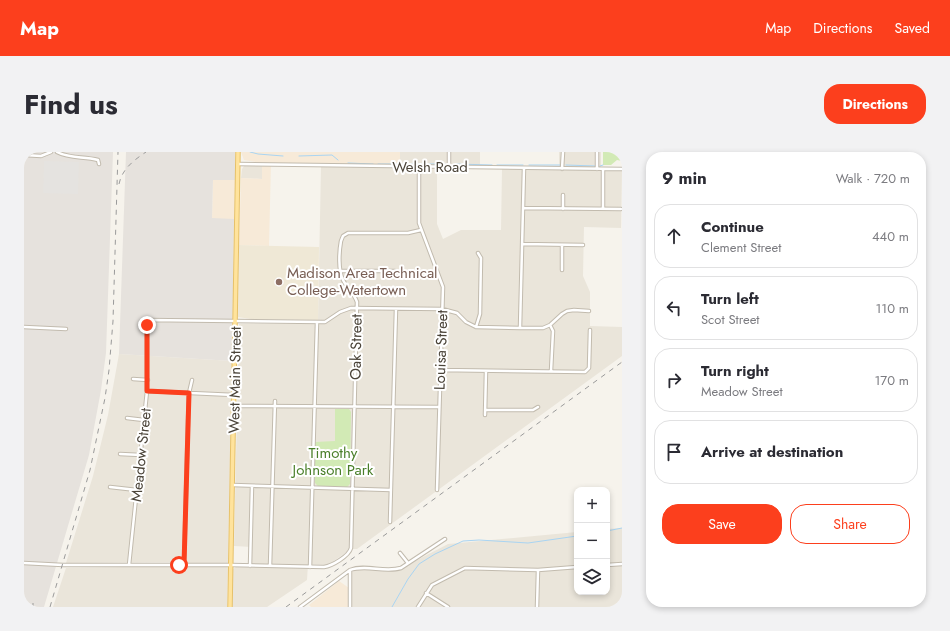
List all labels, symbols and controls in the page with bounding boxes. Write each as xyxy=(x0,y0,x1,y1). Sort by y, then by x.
text: Map xyxy=(20,15,59,42)
text: Map xyxy=(765,18,791,38)
text: Directions xyxy=(813,18,873,38)
text: Saved xyxy=(895,18,930,38)
text: Find us xyxy=(24,84,118,125)
button: Directions xyxy=(824,84,926,124)
street label: Welsh Road xyxy=(392,156,468,178)
text: 9 min xyxy=(662,166,707,190)
text: Walk · 720 m xyxy=(836,169,910,188)
text: Continue xyxy=(701,216,764,238)
icon: ahead xyxy=(663,225,685,247)
text: 440 m xyxy=(872,227,909,246)
text: Clement Street xyxy=(701,238,781,257)
place label: Madison Area Technical College-Watertown xyxy=(287,262,438,301)
marker: Madison Area Technical College-Watertown xyxy=(274,277,284,287)
text: Turn left xyxy=(701,288,759,310)
icon: left xyxy=(663,297,685,319)
text: 110 m xyxy=(875,299,909,318)
street label: Louisa Street xyxy=(429,309,453,390)
text: Scot Street xyxy=(701,310,759,329)
street label: Oak Street xyxy=(344,313,368,380)
route end xyxy=(138,316,156,334)
street label: West Main Street xyxy=(223,326,247,434)
text: Turn right xyxy=(701,360,769,382)
icon: right xyxy=(663,369,685,391)
text: 170 m xyxy=(874,371,909,390)
text: Meadow Street xyxy=(701,382,783,401)
street label: Meadow Street xyxy=(125,407,157,503)
icon: arrive xyxy=(663,441,685,463)
text: Arrive at destination xyxy=(701,441,843,463)
park label: Timothy Johnson Park xyxy=(291,442,374,481)
map controls xyxy=(574,487,610,595)
button: + xyxy=(574,487,610,523)
button: Save xyxy=(662,504,782,544)
button: Share xyxy=(790,504,910,544)
button: − xyxy=(574,523,610,559)
route start xyxy=(170,556,188,574)
button: layers xyxy=(574,559,610,595)

